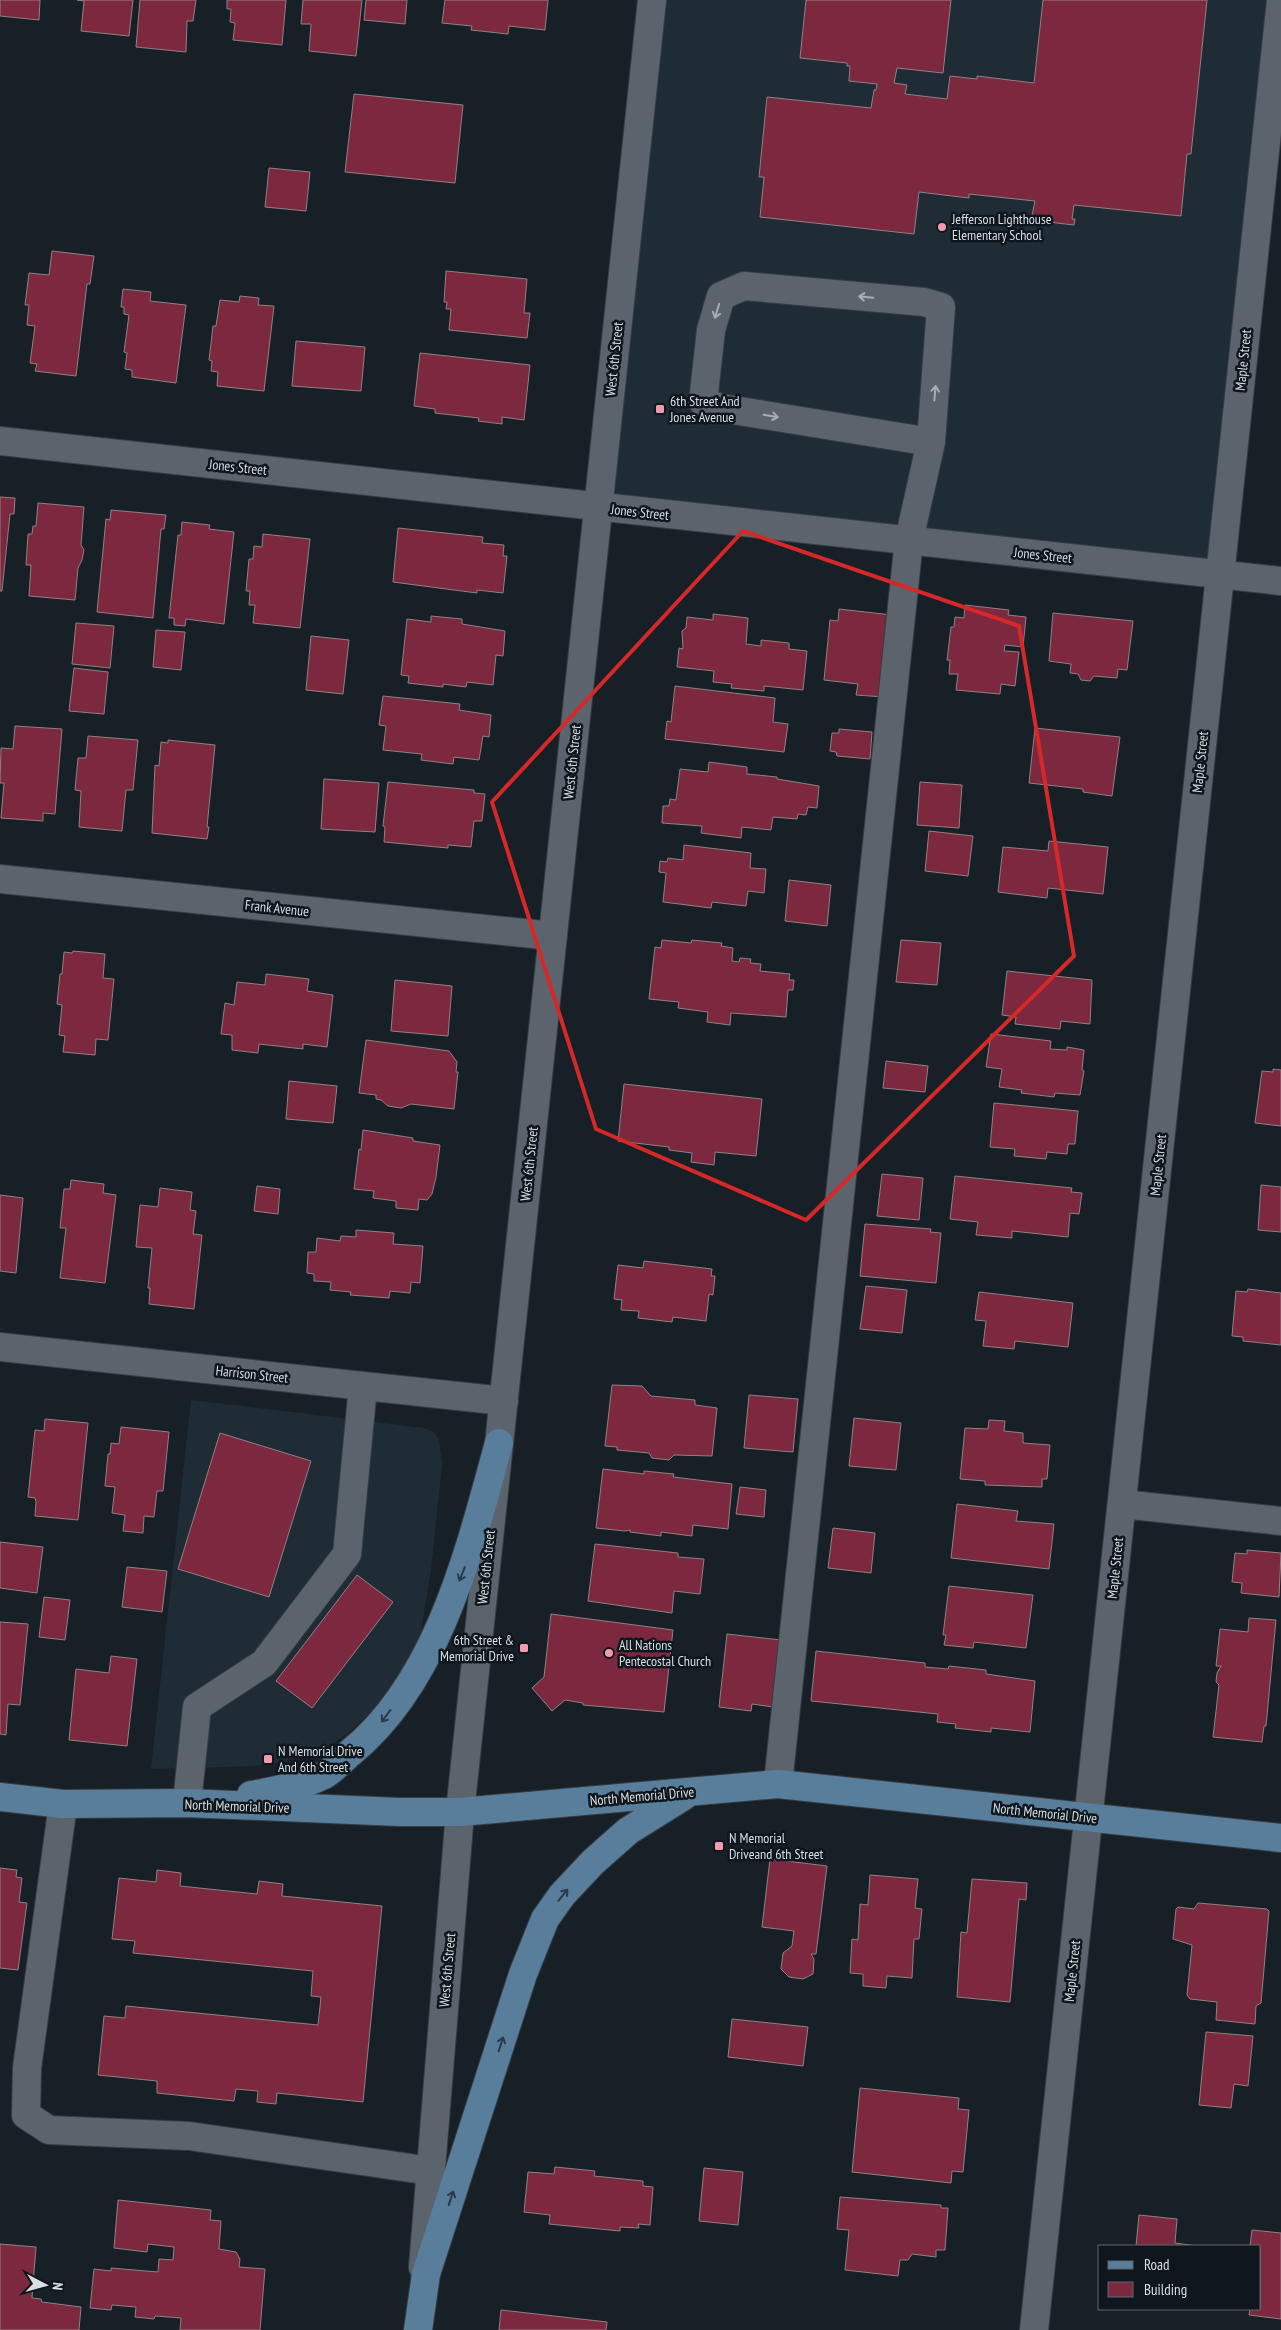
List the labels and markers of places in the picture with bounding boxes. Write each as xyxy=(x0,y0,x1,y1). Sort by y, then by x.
place label: Jefferson Lighthouse Elementary School xyxy=(951,210,1052,244)
marker: Jefferson Lighthouse Elementary School xyxy=(936,221,948,233)
place label: 6th Street And Jones Avenue xyxy=(669,392,740,426)
marker: 6th Street And Jones Avenue xyxy=(654,403,666,415)
place label: 6th Street & Memorial Drive xyxy=(440,1631,514,1665)
place label: All Nations Pentecostal Church xyxy=(619,1636,711,1670)
marker: 6th Street & Memorial Drive xyxy=(518,1642,530,1654)
marker: All Nations Pentecostal Church xyxy=(603,1647,615,1659)
place label: N Memorial Drive And 6th Street xyxy=(278,1742,363,1776)
marker: N Memorial Drive And 6th Street xyxy=(262,1753,274,1765)
place label: N Memorial Driveand 6th Street xyxy=(729,1829,824,1863)
marker: N Memorial Driveand 6th Street xyxy=(713,1840,725,1852)

